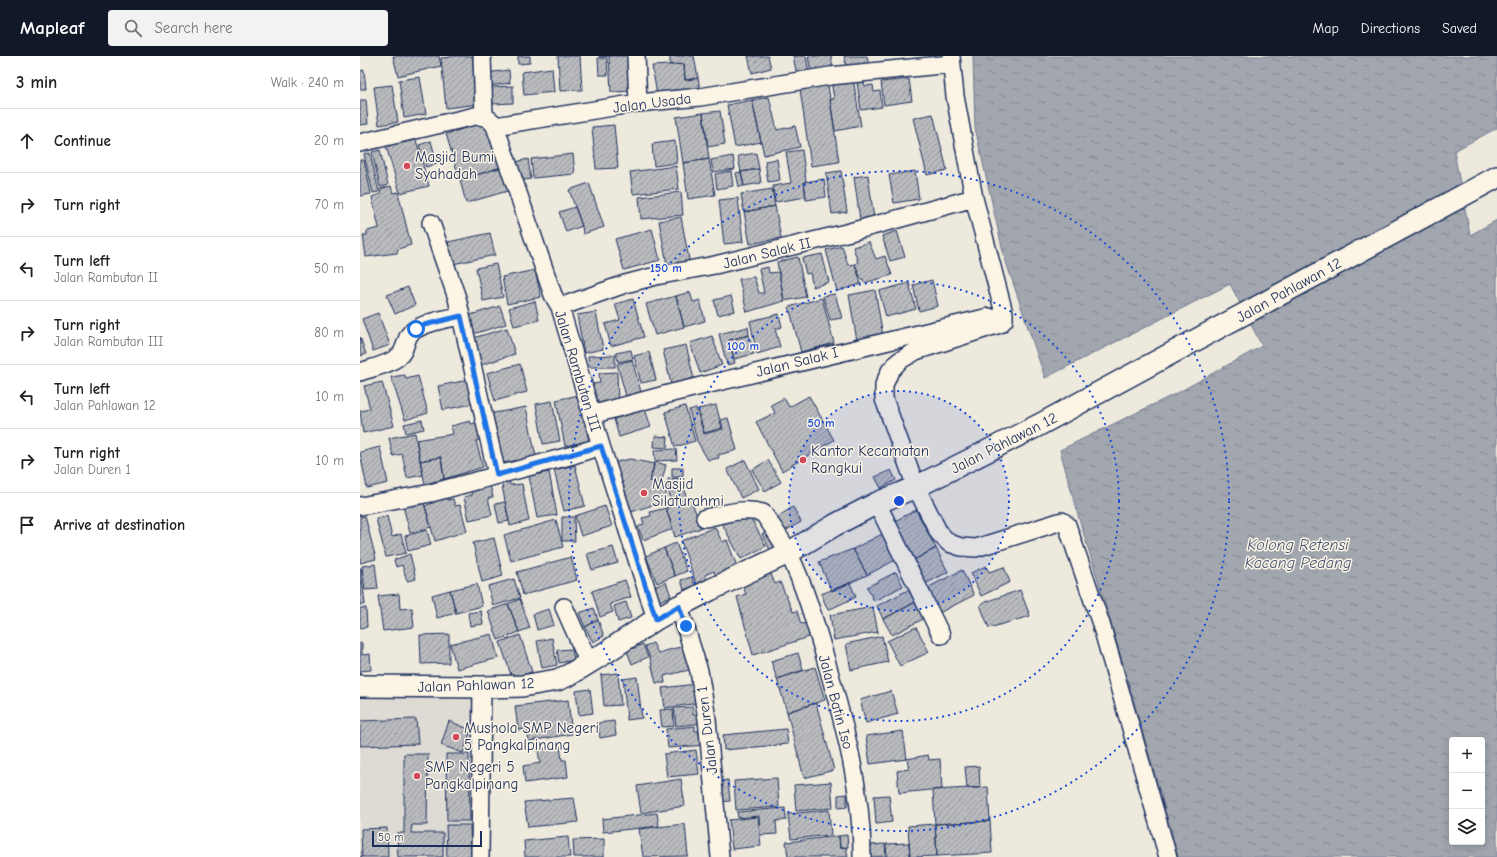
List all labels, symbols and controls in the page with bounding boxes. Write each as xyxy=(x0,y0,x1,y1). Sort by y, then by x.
search box xyxy=(108,10,388,46)
text: Mapleaf xyxy=(20,17,84,39)
icon: search xyxy=(122,17,144,39)
text: Search here xyxy=(154,19,233,37)
text: Map xyxy=(1312,20,1339,37)
text: Directions xyxy=(1361,20,1420,37)
text: Saved xyxy=(1442,20,1477,37)
text: 3 min xyxy=(16,73,57,92)
text: Walk · 240 m xyxy=(271,75,344,90)
street label: Jalan Usada xyxy=(612,89,692,117)
icon: ahead xyxy=(16,130,38,152)
text: Continue xyxy=(54,132,111,150)
text: 20 m xyxy=(314,133,344,148)
place label: Masjid Bumi Syahadah xyxy=(415,148,494,183)
marker: Masjid Bumi Syahadah xyxy=(402,161,412,171)
icon: right xyxy=(16,194,38,216)
text: Turn right xyxy=(54,196,120,214)
text: 70 m xyxy=(315,197,344,212)
street label: Jalan Salak II xyxy=(721,233,813,273)
text: Turn left xyxy=(54,252,110,270)
street label: Jalan Pahlawan 12 xyxy=(1233,254,1345,326)
icon: left xyxy=(16,258,38,280)
text: 50 m xyxy=(314,261,344,276)
text: 150 m xyxy=(650,261,682,275)
text: Jalan Rambutan II xyxy=(54,270,158,285)
street label: Jalan Rambutan III xyxy=(551,308,605,434)
text: Turn right xyxy=(54,316,120,334)
route start xyxy=(407,320,425,338)
icon: right xyxy=(16,322,38,344)
text: 80 m xyxy=(314,325,344,340)
text: Jalan Rambutan III xyxy=(54,334,163,349)
text: 100 m xyxy=(727,339,759,353)
street label: Jalan Salak I xyxy=(754,343,840,381)
text: Turn left xyxy=(54,380,110,398)
icon: left xyxy=(16,386,38,408)
text: 10 m xyxy=(316,389,344,404)
text: Jalan Pahlawan 12 xyxy=(54,398,155,413)
street label: Jalan Pahlawan 12 xyxy=(948,408,1060,478)
text: 50 m xyxy=(807,416,835,430)
place label: Kantor Kecamatan Rangkui xyxy=(811,442,929,477)
text: Turn right xyxy=(54,444,120,462)
icon: right xyxy=(16,450,38,472)
text: 10 m xyxy=(316,453,344,468)
marker: Kantor Kecamatan Rangkui xyxy=(798,455,808,465)
text: Jalan Duren 1 xyxy=(54,462,131,477)
place label: Masjid Silaturahmi xyxy=(652,475,724,510)
marker: Masjid Silaturahmi xyxy=(639,488,649,498)
centre of rings xyxy=(892,494,906,508)
icon: arrive xyxy=(16,514,38,536)
text: Arrive at destination xyxy=(54,516,185,534)
water label: Kolong Retensi Kacang Pedang xyxy=(1245,536,1351,572)
route end xyxy=(677,617,695,635)
street label: Jalan Batin Iso xyxy=(815,653,857,751)
street label: Jalan Pahlawan 12 xyxy=(417,674,535,696)
street label: Jalan Duren 1 xyxy=(693,685,721,775)
place label: Mushola SMP Negeri 5 Pangkalpinang xyxy=(464,719,599,754)
marker: Mushola SMP Negeri 5 Pangkalpinang xyxy=(451,732,461,742)
map controls xyxy=(1449,737,1485,845)
button: + xyxy=(1449,737,1485,773)
place label: SMP Negeri 5 Pangkalpinang xyxy=(425,758,518,793)
marker: SMP Negeri 5 Pangkalpinang xyxy=(412,771,422,781)
button: − xyxy=(1449,773,1485,809)
button: layers xyxy=(1449,809,1485,845)
scale bar xyxy=(372,829,482,848)
text: 50 m xyxy=(378,831,403,844)

